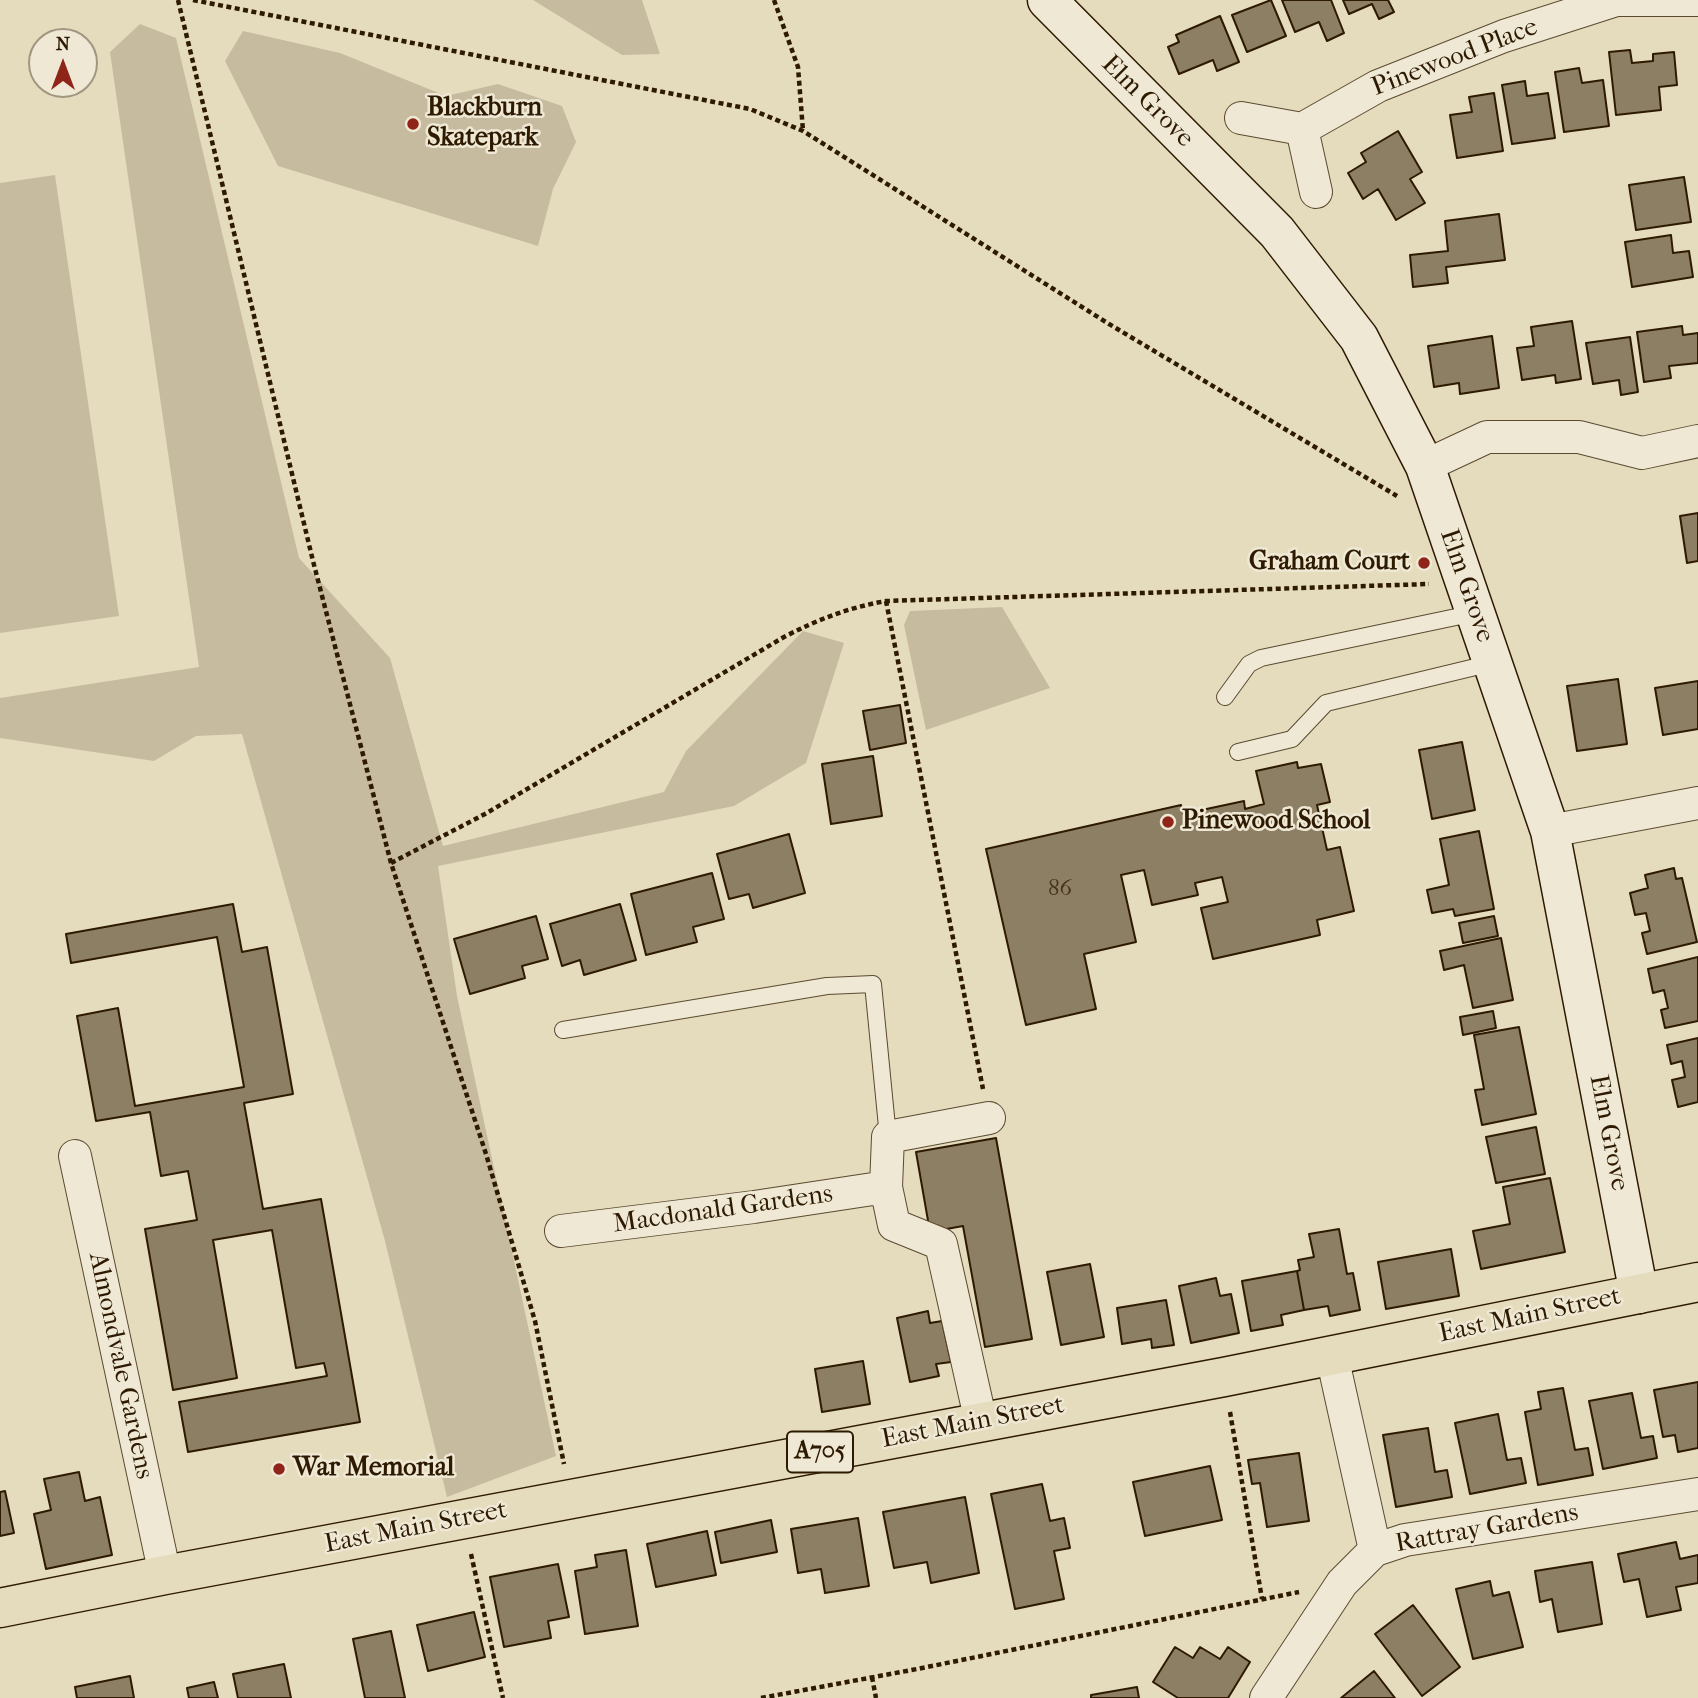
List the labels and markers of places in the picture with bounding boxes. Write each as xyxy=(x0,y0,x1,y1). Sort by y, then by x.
place label: Blackburn Skatepark xyxy=(427,93,542,154)
marker: Blackburn Skatepark xyxy=(405,116,421,132)
place label: Graham Court xyxy=(1249,547,1410,579)
marker: Graham Court xyxy=(1416,555,1432,571)
place label: Pinewood School xyxy=(1182,806,1371,838)
marker: Pinewood School xyxy=(1160,814,1176,830)
place label: War Memorial xyxy=(293,1453,454,1485)
marker: War Memorial xyxy=(271,1461,287,1477)

